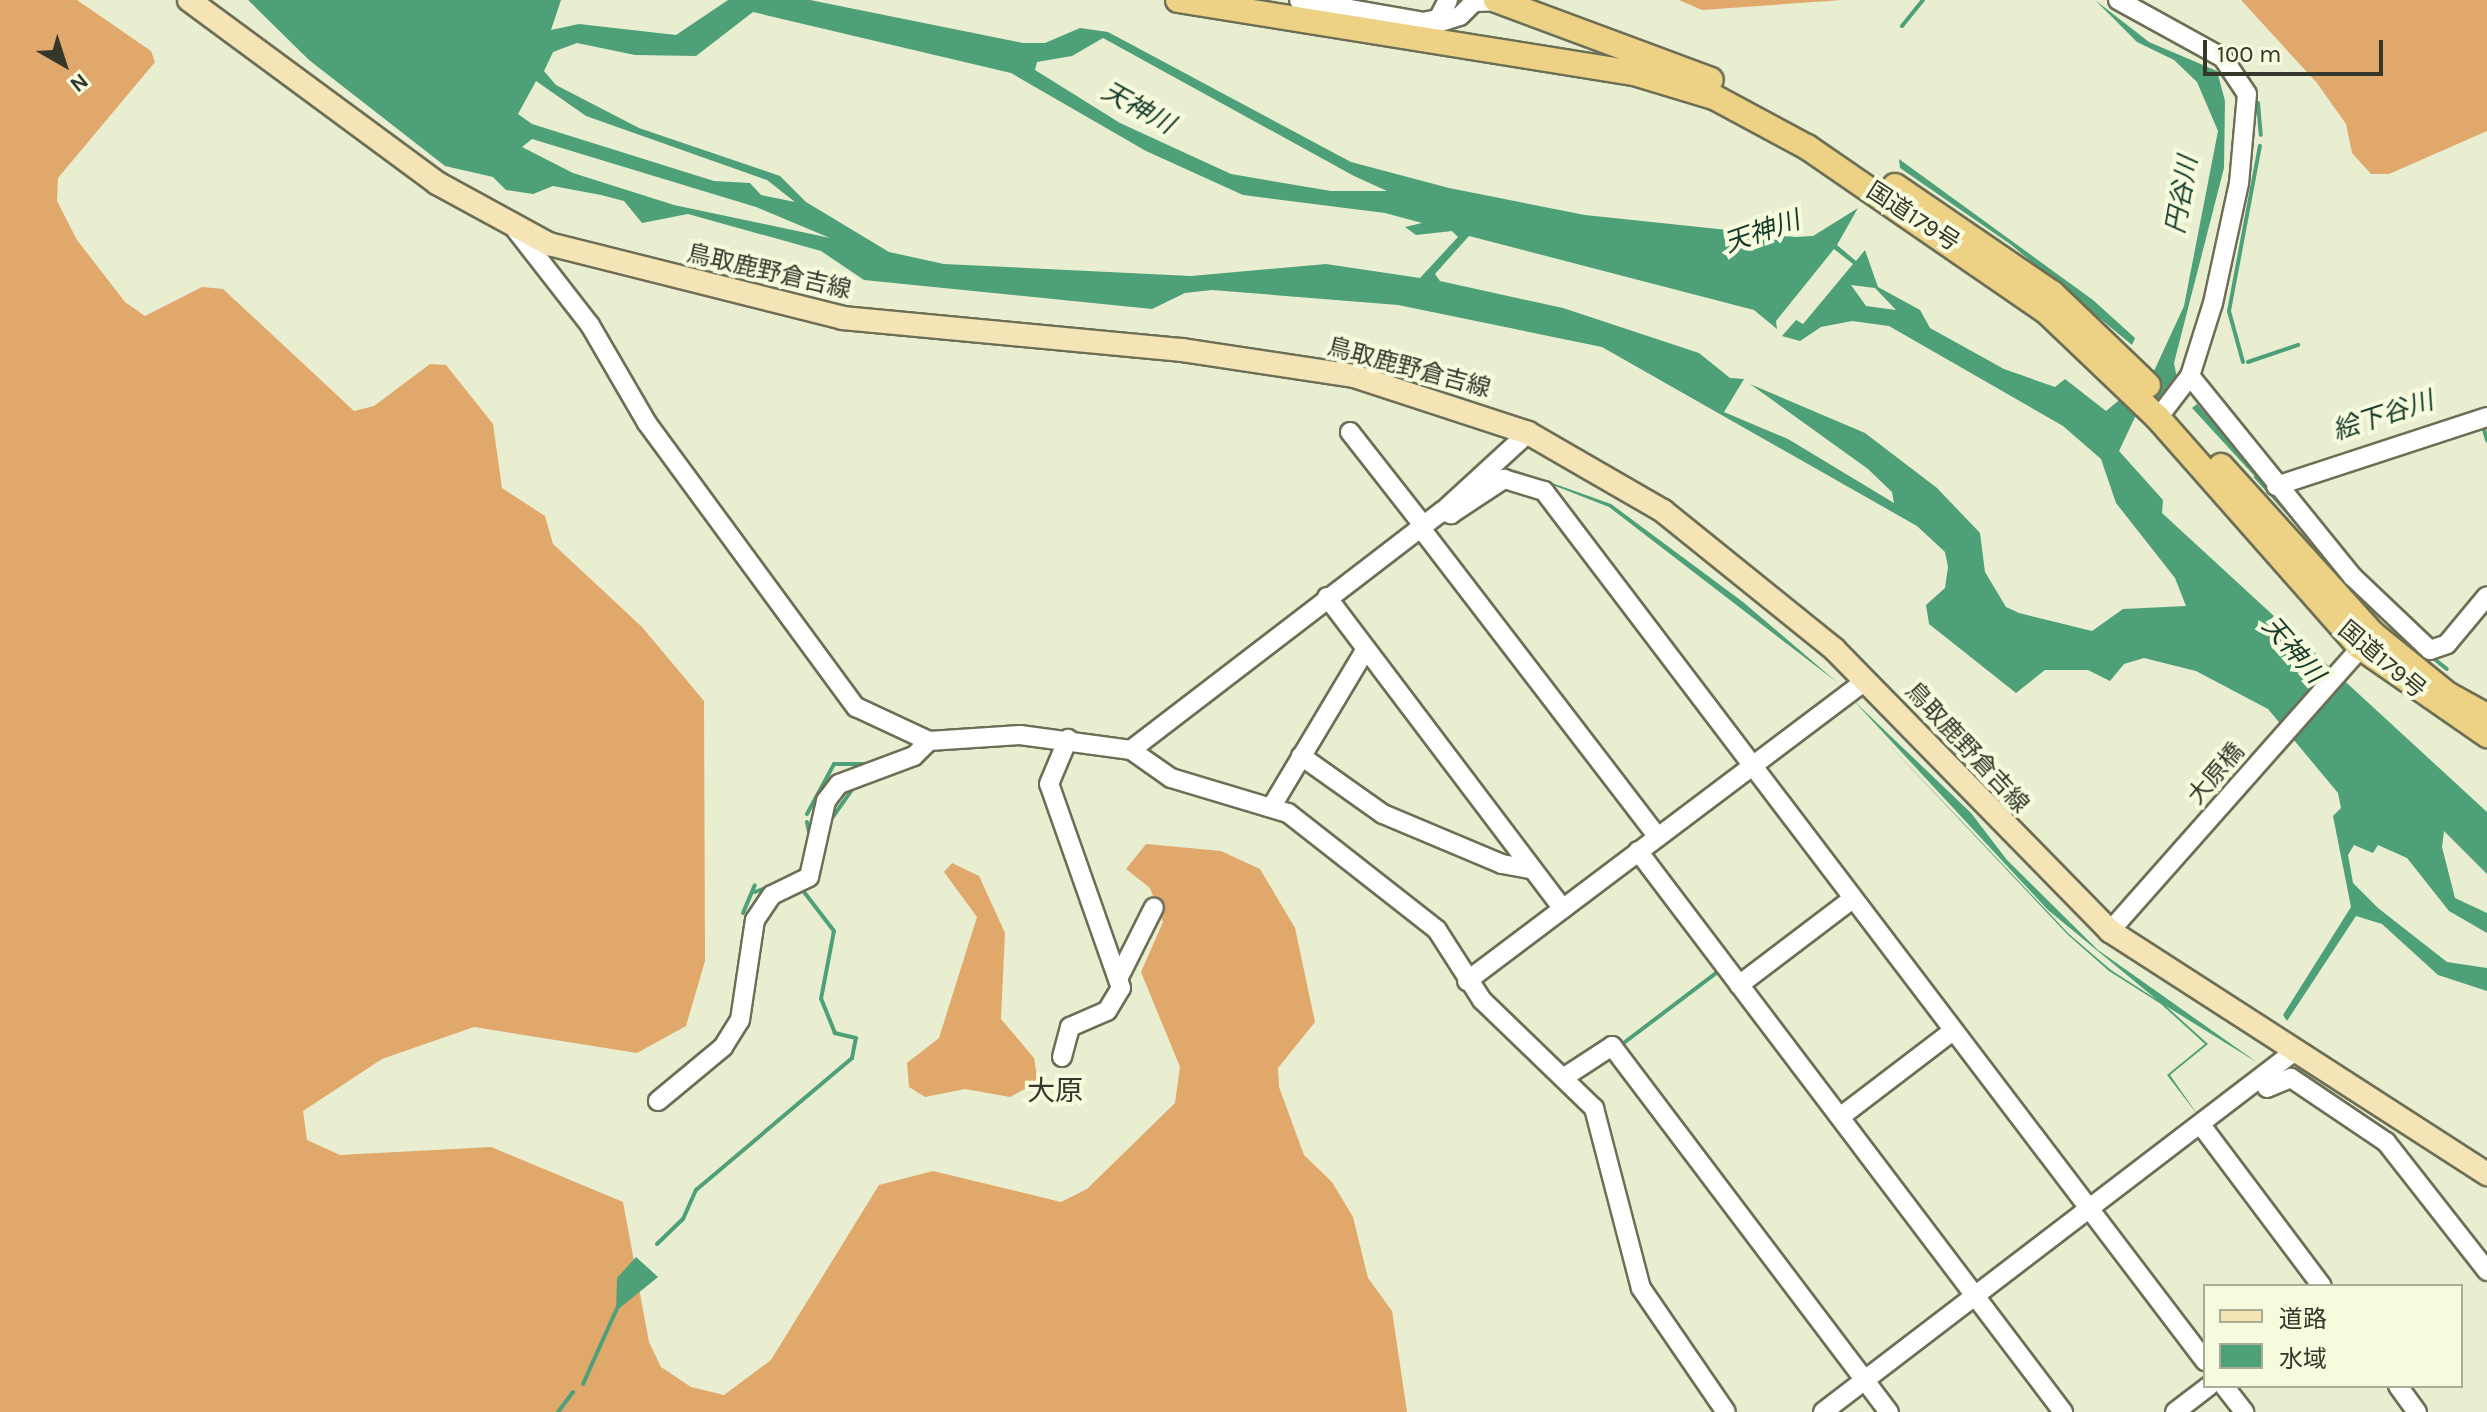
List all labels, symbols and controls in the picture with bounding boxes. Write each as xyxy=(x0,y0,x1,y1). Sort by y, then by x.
north arrow xyxy=(24,24,104,104)
scale bar xyxy=(2207,24,2387,74)
text: 100 m xyxy=(2217,40,2282,68)
text: N xyxy=(65,68,93,98)
water label: 天神川 xyxy=(1096,75,1180,141)
water label: 円谷川 xyxy=(2160,154,2204,236)
street label: 国道179号 xyxy=(1861,176,1965,258)
water label: 天神川 xyxy=(1720,205,1804,259)
street label: 鳥取鹿野倉吉線 xyxy=(684,239,854,305)
street label: 鳥取鹿野倉吉線 xyxy=(1324,332,1494,404)
water label: 絵下谷川 xyxy=(2329,385,2437,447)
water label: 天神川 xyxy=(2256,610,2330,690)
street label: 国道179号 xyxy=(2332,615,2432,705)
street label: 鳥取鹿野倉吉線 xyxy=(1899,677,2035,819)
street label: 大原橋 xyxy=(2182,737,2250,811)
district label: 大原 xyxy=(1027,1074,1083,1108)
legend xyxy=(2203,1284,2463,1388)
text: 道路 xyxy=(2279,1305,2327,1333)
text: 水域 xyxy=(2279,1345,2327,1373)

